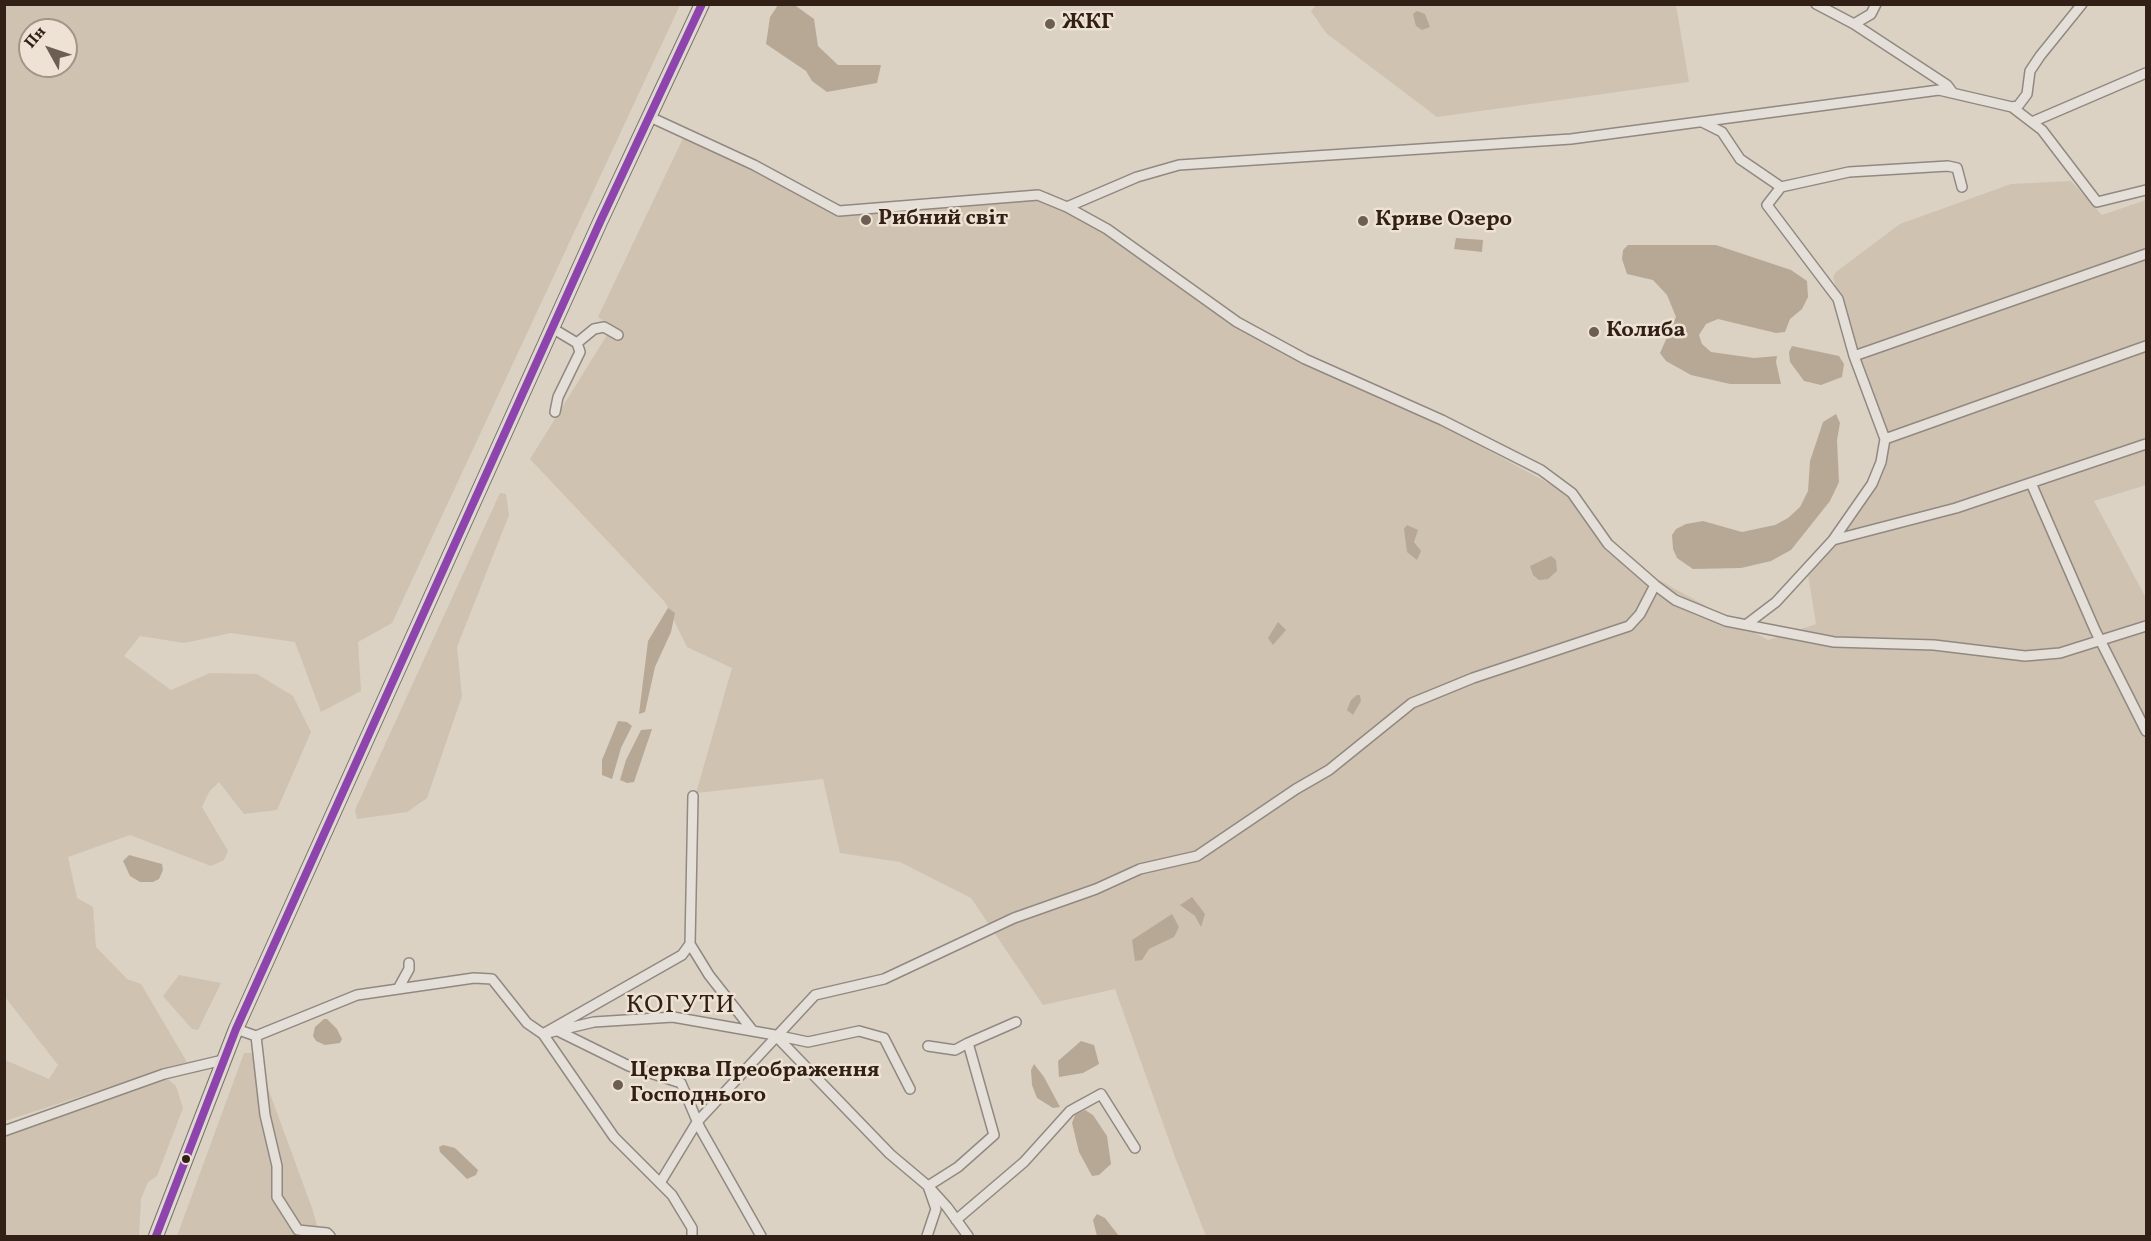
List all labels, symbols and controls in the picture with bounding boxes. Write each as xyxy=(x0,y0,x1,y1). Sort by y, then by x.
place label: ЖКГ xyxy=(1062,11,1114,37)
marker: ЖКГ xyxy=(1043,17,1057,31)
north arrow xyxy=(18,18,78,78)
text: Пн xyxy=(20,22,51,53)
place label: Рибний світ xyxy=(878,207,1008,233)
place label: Криве Озеро xyxy=(1375,208,1512,234)
marker: Рибний світ xyxy=(859,213,873,227)
marker: Криве Озеро xyxy=(1356,214,1370,228)
place label: Колиба xyxy=(1606,319,1685,345)
marker: Колиба xyxy=(1587,325,1601,339)
district label: КОГУТИ xyxy=(626,991,736,1023)
place label: Церква Преображення Господнього xyxy=(630,1059,879,1110)
marker: Церква Преображення Господнього xyxy=(611,1078,625,1092)
unlabelled marker xyxy=(180,1153,192,1165)

